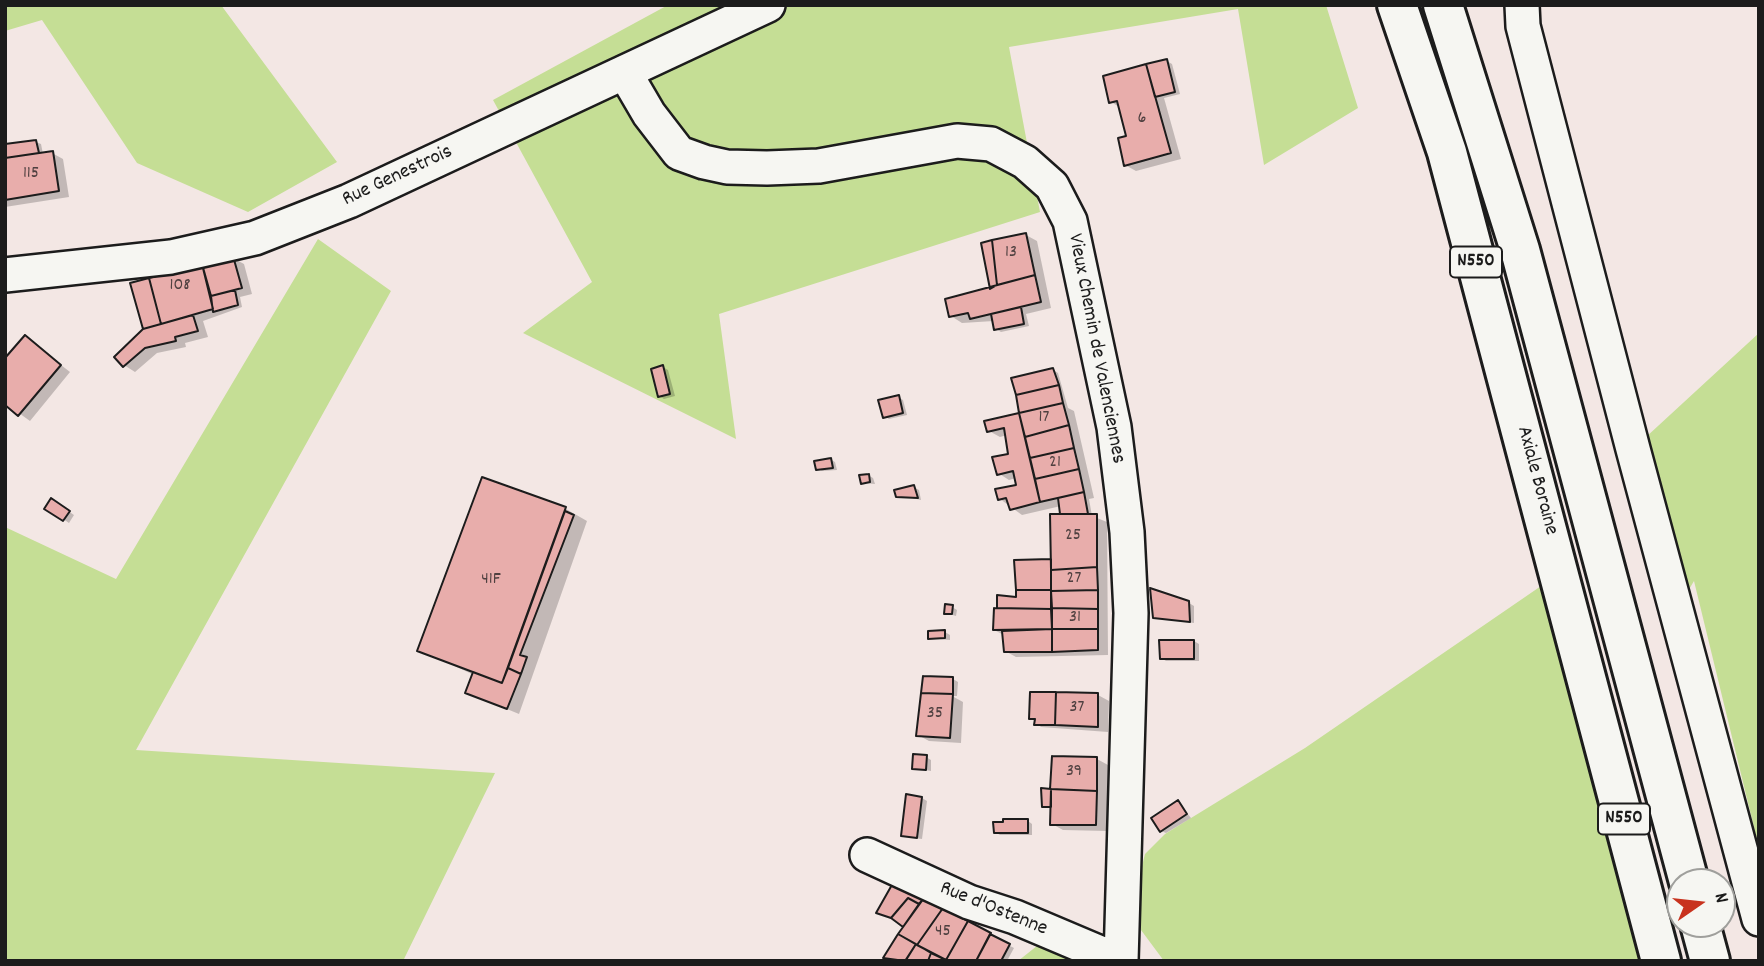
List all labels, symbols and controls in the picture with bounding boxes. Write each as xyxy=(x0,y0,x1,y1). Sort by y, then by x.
house number: 6 xyxy=(1138,109,1146,131)
street label: Rue Genestrois xyxy=(339,141,457,213)
house number: 115 xyxy=(23,164,39,186)
street label: Vieux Chemin de Valenciennes xyxy=(1060,232,1130,466)
house number: 13 xyxy=(1005,243,1017,265)
road number: N550 xyxy=(1450,246,1502,278)
house number: 108 xyxy=(170,276,190,298)
house number: 17 xyxy=(1039,408,1049,430)
street label: Axiale Boraine xyxy=(1509,424,1563,538)
house number: 21 xyxy=(1049,453,1061,475)
house number: 25 xyxy=(1065,526,1081,548)
house number: 27 xyxy=(1067,569,1081,591)
house number: 41F xyxy=(481,570,501,592)
house number: 31 xyxy=(1069,608,1081,630)
house number: 37 xyxy=(1070,698,1084,720)
house number: 35 xyxy=(927,704,943,726)
house number: 39 xyxy=(1066,762,1082,784)
road number: N550 xyxy=(1598,804,1650,834)
north arrow xyxy=(1666,868,1736,938)
street label: Rue d'Ostenne xyxy=(936,877,1050,943)
text: N xyxy=(1706,890,1734,906)
house number: 45 xyxy=(935,922,951,944)

